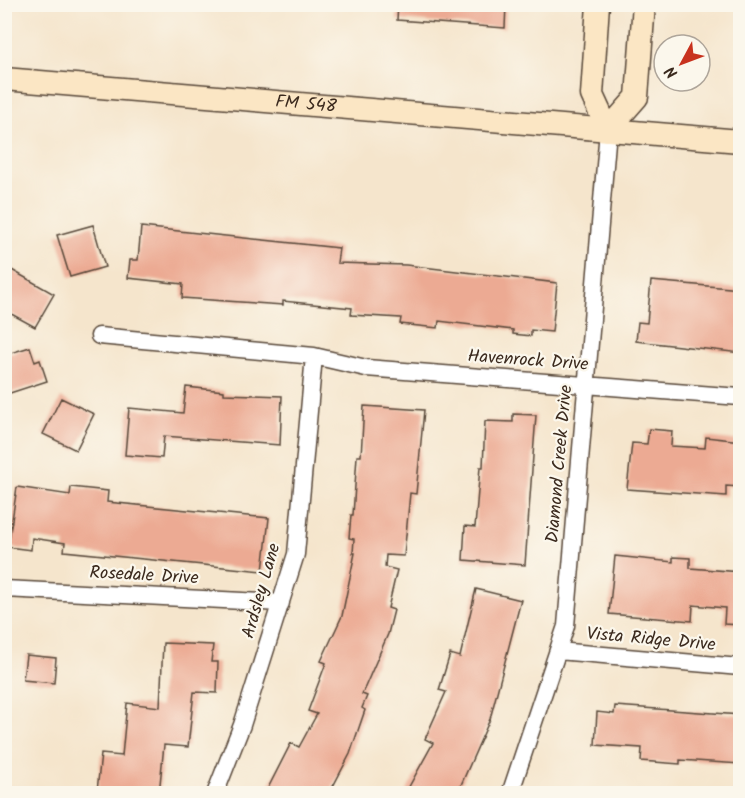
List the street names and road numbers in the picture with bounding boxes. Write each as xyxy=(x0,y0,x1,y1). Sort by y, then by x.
street label: FM 548 xyxy=(274,87,338,121)
street label: Havenrock Drive xyxy=(467,342,589,380)
street label: Diamond Creek Drive xyxy=(539,384,581,544)
street label: Ardsley Lane xyxy=(235,540,289,642)
street label: Rosedale Drive xyxy=(89,559,199,593)
street label: Vista Ridge Drive xyxy=(585,620,717,660)

